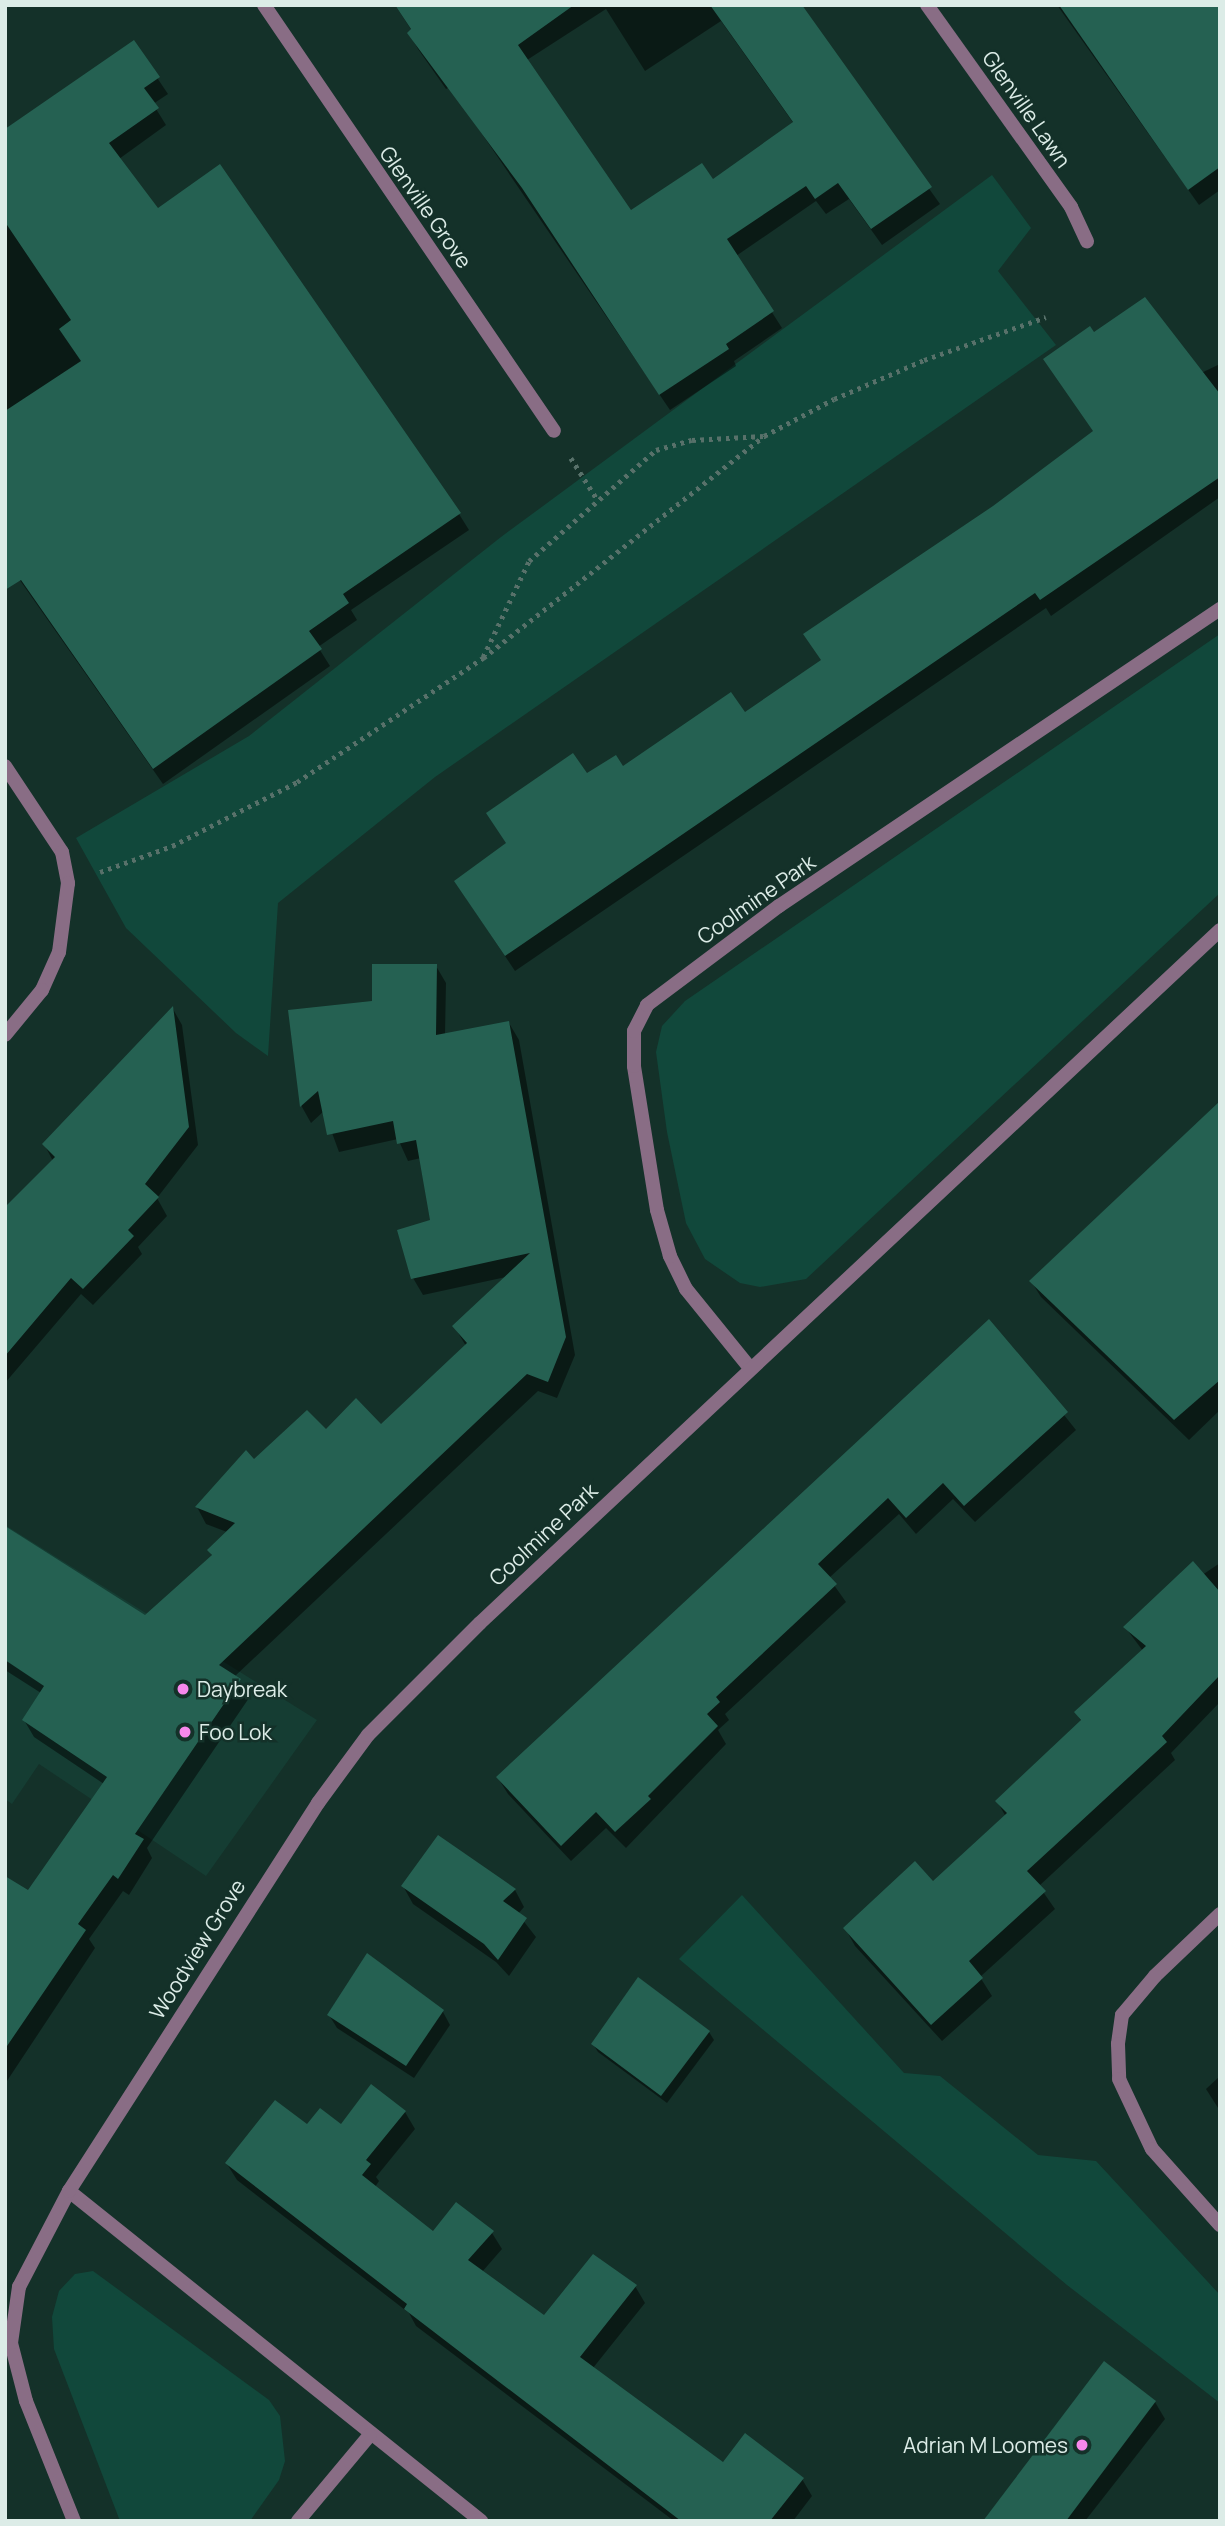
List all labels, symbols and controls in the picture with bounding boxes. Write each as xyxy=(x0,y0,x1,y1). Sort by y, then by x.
street label: Glenville Lawn xyxy=(978,46,1076,172)
street label: Glenville Grove xyxy=(375,141,477,273)
street label: Coolmine Park xyxy=(692,849,820,949)
street label: Coolmine Park xyxy=(484,1478,602,1590)
place label: Daybreak xyxy=(197,1676,287,1702)
marker: Daybreak xyxy=(175,1681,191,1697)
place label: Foo Lok xyxy=(199,1719,272,1745)
marker: Foo Lok xyxy=(177,1724,193,1740)
street label: Woodview Grove xyxy=(144,1874,250,2024)
place label: Adrian M Loomes xyxy=(903,2432,1068,2458)
marker: Adrian M Loomes xyxy=(1074,2437,1090,2453)

